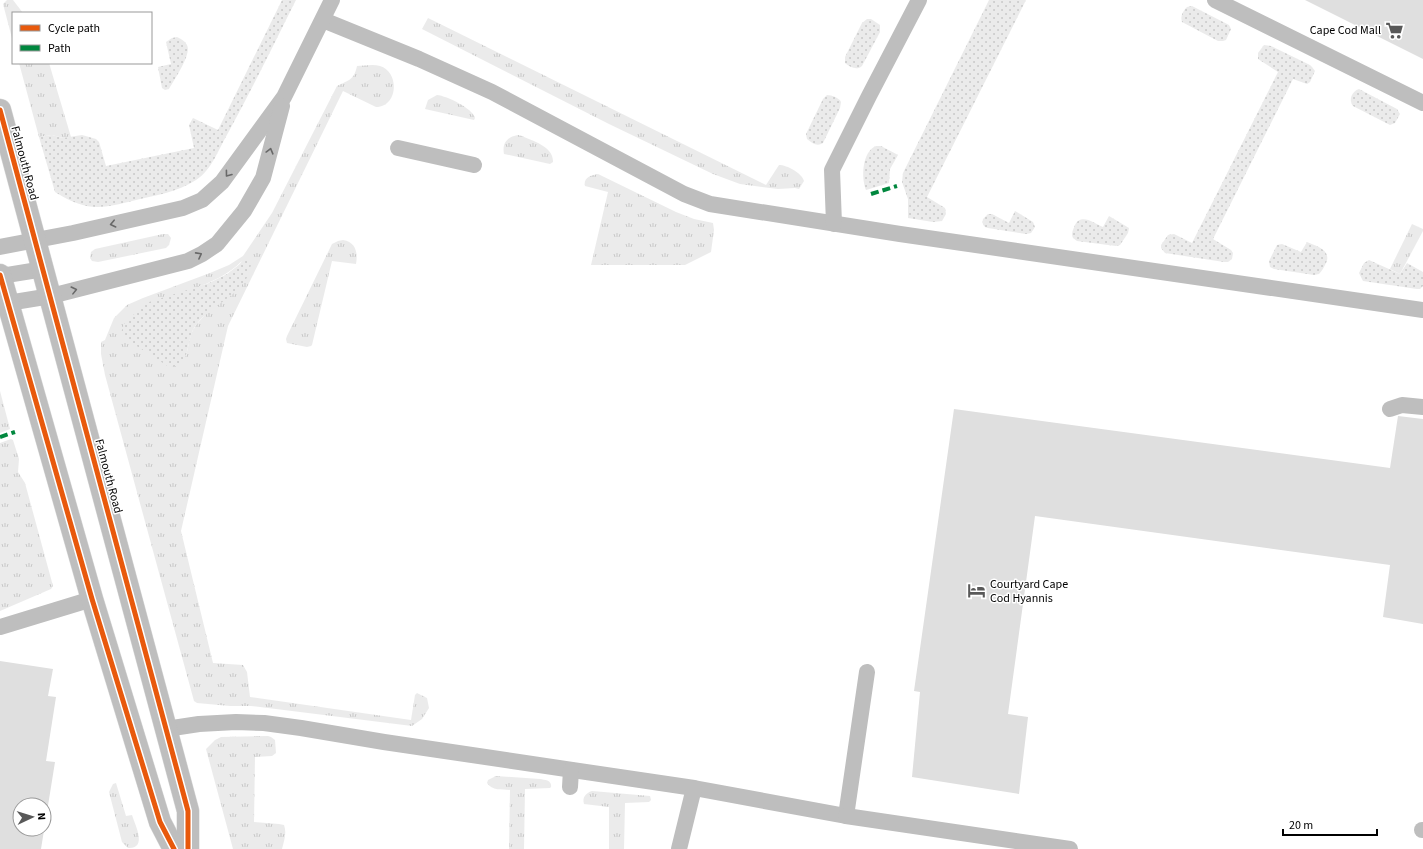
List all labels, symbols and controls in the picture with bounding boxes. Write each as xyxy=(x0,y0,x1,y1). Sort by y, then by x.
legend xyxy=(12,12,152,64)
text: Cycle path xyxy=(48,20,100,37)
supermarket icon: Cape Cod Mall xyxy=(1384,20,1404,40)
place label: Cape Cod Mall xyxy=(1310,22,1381,39)
text: Path xyxy=(48,40,71,57)
street label: Falmouth Road xyxy=(6,124,43,202)
one-way arrow xyxy=(266,148,274,154)
one-way arrow xyxy=(226,169,233,176)
one-way arrow xyxy=(110,220,116,228)
one-way arrow xyxy=(195,253,202,260)
one-way arrow xyxy=(70,286,77,295)
street label: Falmouth Road xyxy=(90,437,127,515)
place label: Courtyard Cape Cod Hyannis xyxy=(990,576,1068,607)
hotel icon: Courtyard Cape Cod Hyannis xyxy=(967,581,987,601)
north arrow xyxy=(12,797,52,837)
scale bar xyxy=(1283,811,1377,837)
text: N xyxy=(34,812,49,821)
text: 20 m xyxy=(1289,817,1313,834)

